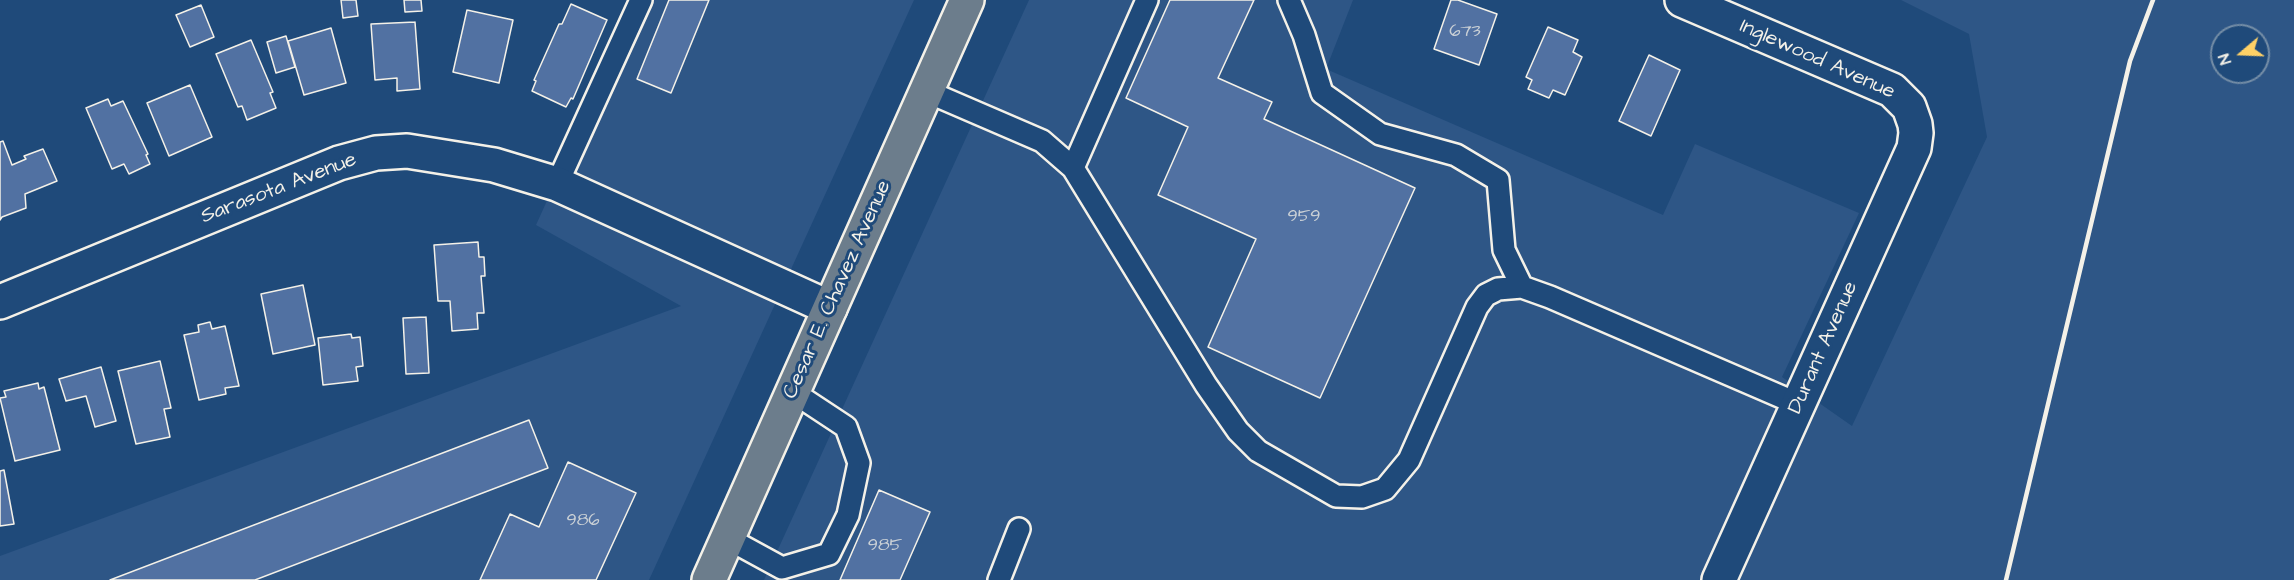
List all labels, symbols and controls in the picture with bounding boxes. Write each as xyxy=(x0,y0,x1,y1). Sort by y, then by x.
street label: Inglewood Avenue xyxy=(1736,14,1898,106)
house number: 673 xyxy=(1449,21,1481,43)
north arrow xyxy=(2210,24,2270,84)
text: N xyxy=(2213,51,2237,68)
street label: Sarasota Avenue xyxy=(198,148,360,230)
street label: Cesar E. Chavez Avenue xyxy=(778,177,898,403)
house number: 959 xyxy=(1287,206,1321,228)
street label: Durant Avenue xyxy=(1784,278,1864,418)
house number: 986 xyxy=(566,510,600,532)
house number: 985 xyxy=(868,535,902,557)

